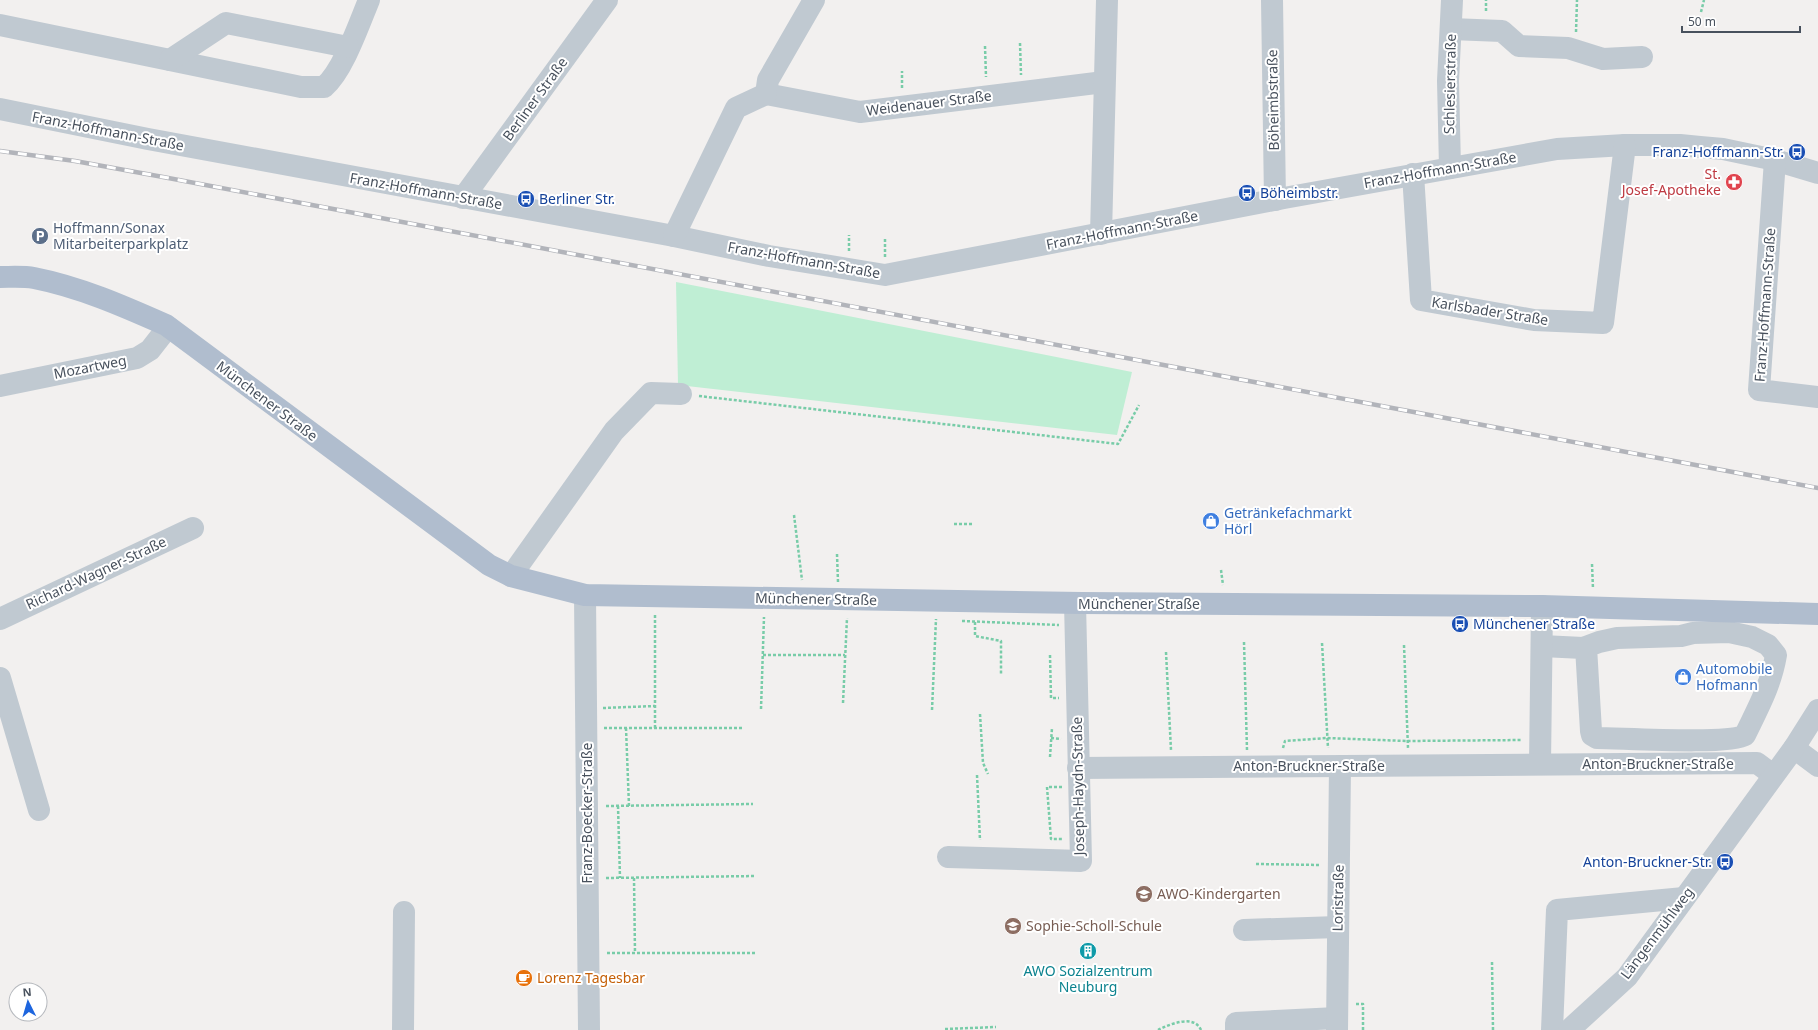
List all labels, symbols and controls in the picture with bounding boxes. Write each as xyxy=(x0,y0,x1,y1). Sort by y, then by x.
scale bar xyxy=(1682,8,1800,34)
text: 50 m xyxy=(1688,13,1716,30)
street label: Schlesierstraße xyxy=(1439,34,1460,134)
street label: Böheimbstraße xyxy=(1262,49,1283,151)
street label: Berliner Straße xyxy=(498,53,571,144)
street label: Weidenauer Straße xyxy=(865,85,993,120)
street label: Franz-Hoffmann-Straße xyxy=(30,106,186,155)
place label: Franz-Hoffmann-Str. xyxy=(1652,142,1784,161)
bus stop icon: Franz-Hoffmann-Str. xyxy=(1787,142,1807,162)
street label: Franz-Hoffmann-Straße xyxy=(1362,147,1518,192)
place label: St. Josef-Apotheke xyxy=(1620,164,1721,199)
street label: Franz-Hoffmann-Straße xyxy=(348,168,504,213)
pharmacy icon: St. Josef-Apotheke xyxy=(1724,172,1744,192)
bus stop icon: Böheimbstr. xyxy=(1237,183,1257,203)
place label: Böheimbstr. xyxy=(1260,183,1338,202)
bus stop icon: Berliner Str. xyxy=(516,189,536,209)
place label: Berliner Str. xyxy=(539,189,615,208)
street label: Franz-Hoffmann-Straße xyxy=(1044,205,1200,254)
place label: Hoffmann/Sonax Mitarbeiterparkplatz xyxy=(53,218,189,253)
parking icon: Hoffmann/Sonax Mitarbeiterparkplatz xyxy=(30,226,50,246)
street label: Franz-Hoffmann-Straße xyxy=(1750,227,1779,383)
street label: Franz-Hoffmann-Straße xyxy=(726,237,882,282)
street label: Karlsbader Straße xyxy=(1430,292,1550,329)
street label: Mozartweg xyxy=(52,350,128,383)
street label: Münchener Straße xyxy=(213,356,322,445)
place label: Getränkefachmarkt Hörl xyxy=(1224,503,1352,538)
shop icon: Getränkefachmarkt Hörl xyxy=(1201,511,1221,531)
street label: Richard-Wagner-Straße xyxy=(22,532,169,613)
street label: Münchener Straße xyxy=(755,588,877,609)
street label: Münchener Straße xyxy=(1078,594,1200,613)
bus stop icon: Münchener Straße xyxy=(1450,614,1470,634)
place label: Münchener Straße xyxy=(1473,614,1595,633)
place label: Automobile Hofmann xyxy=(1696,659,1773,694)
shop icon: Automobile Hofmann xyxy=(1673,667,1693,687)
street label: Joseph-Haydn-Straße xyxy=(1067,716,1088,857)
street label: Franz-Boecker-Straße xyxy=(577,742,596,884)
street label: Anton-Bruckner-Straße xyxy=(1582,754,1734,773)
street label: Anton-Bruckner-Straße xyxy=(1233,756,1385,775)
place label: Anton-Bruckner-Str. xyxy=(1583,852,1712,871)
bus stop icon: Anton-Bruckner-Str. xyxy=(1715,852,1735,872)
street label: Loristraße xyxy=(1327,864,1348,932)
street label: Längenmühlweg xyxy=(1616,883,1697,983)
school or university icon: AWO-Kindergarten xyxy=(1134,884,1154,904)
place label: AWO-Kindergarten xyxy=(1157,884,1281,903)
school or university icon: Sophie-Scholl-Schule xyxy=(1003,916,1023,936)
place label: Sophie-Scholl-Schule xyxy=(1026,916,1162,935)
building icon: AWO Sozialzentrum Neuburg xyxy=(1078,941,1098,961)
place label: AWO Sozialzentrum Neuburg xyxy=(1023,961,1153,996)
cafe icon: Lorenz Tagesbar xyxy=(514,968,534,988)
place label: Lorenz Tagesbar xyxy=(537,968,645,987)
north arrow xyxy=(8,982,48,1022)
text: N xyxy=(22,984,32,999)

